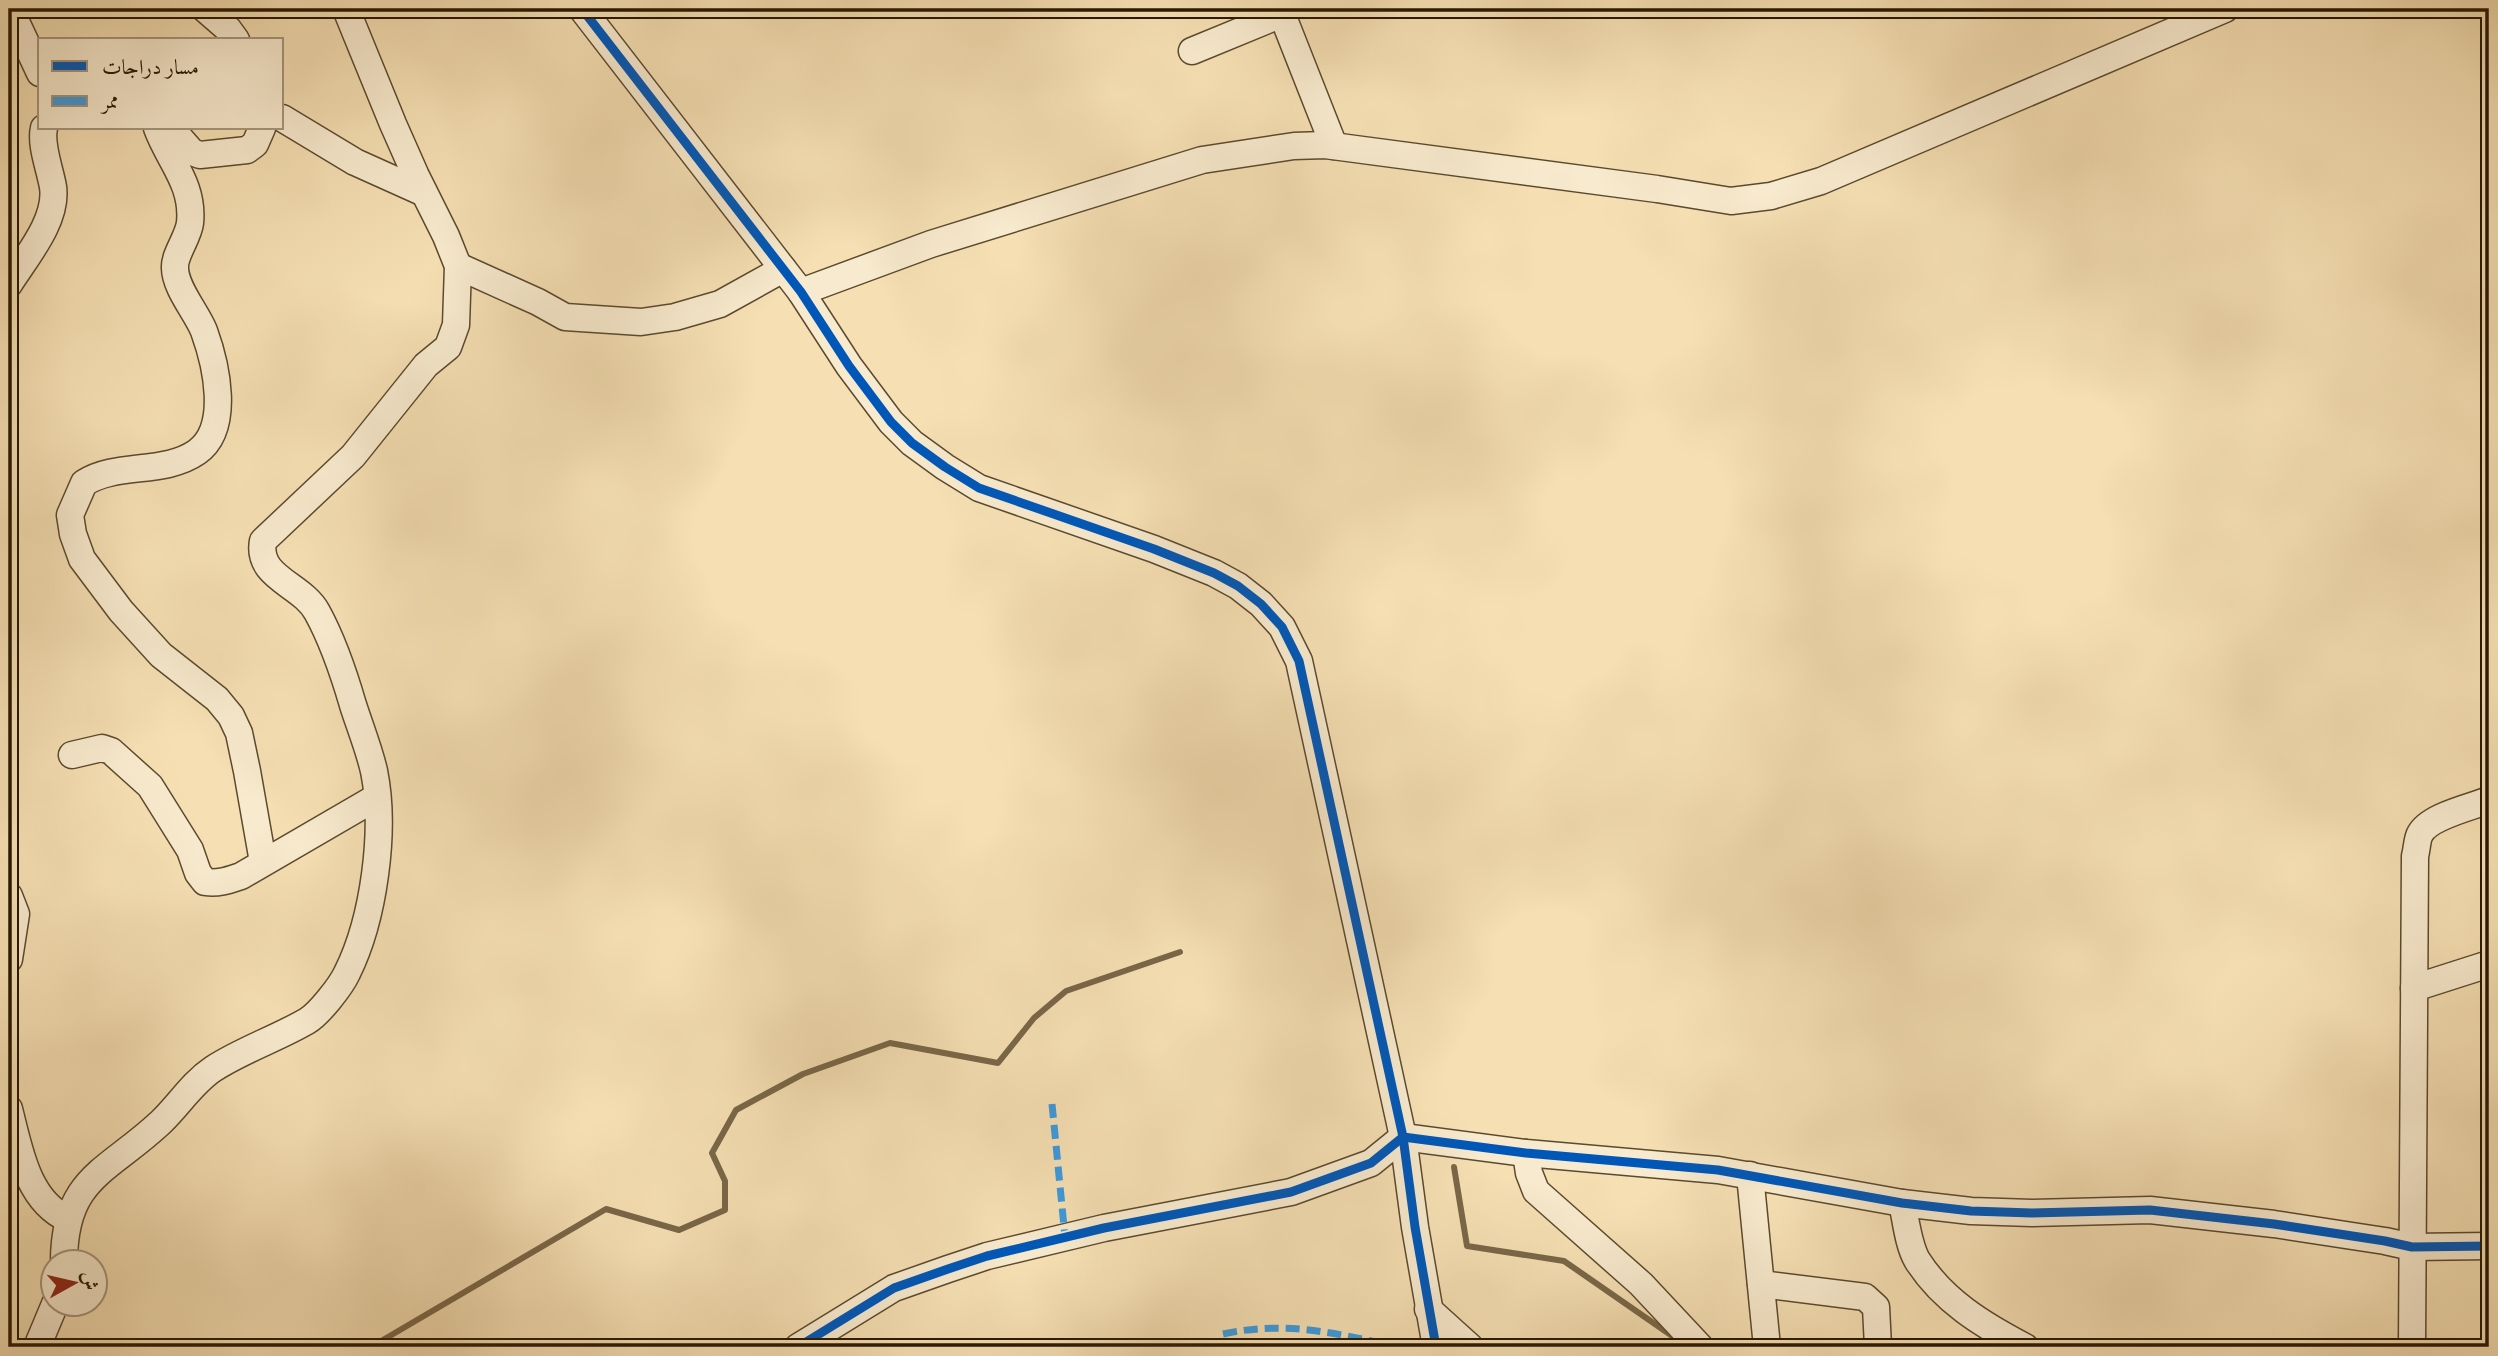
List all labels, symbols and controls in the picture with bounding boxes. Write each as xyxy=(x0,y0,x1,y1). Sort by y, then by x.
legend xyxy=(38,38,284,130)
text: مسار دراجات xyxy=(102,54,199,83)
text: ممر xyxy=(100,88,119,117)
north arrow xyxy=(38,1248,108,1318)
text: ش xyxy=(75,1270,103,1292)

